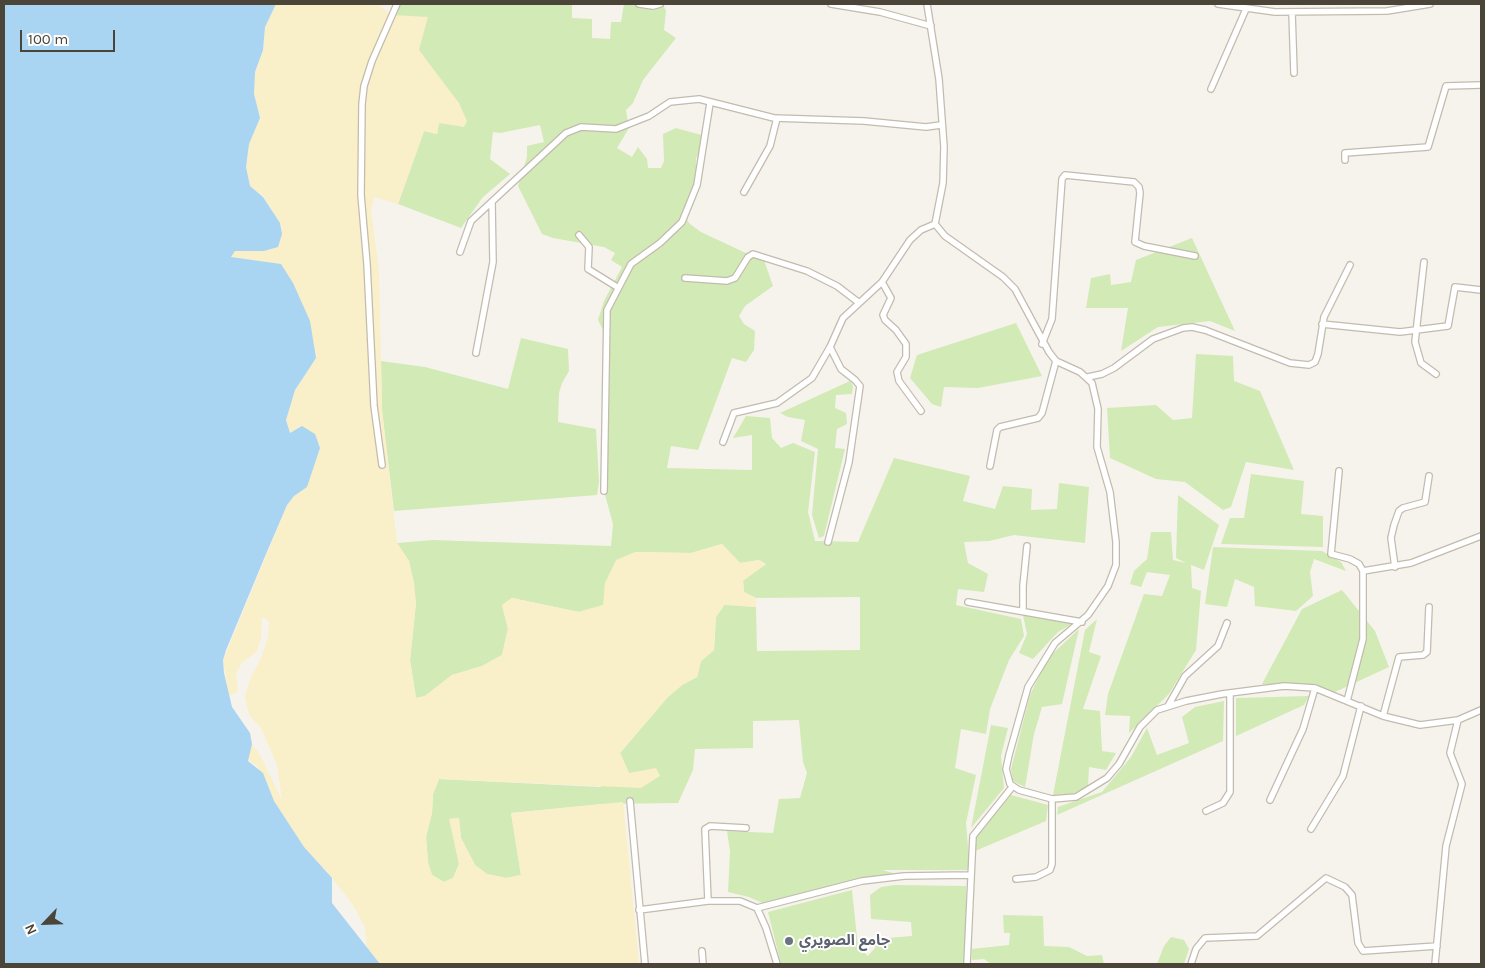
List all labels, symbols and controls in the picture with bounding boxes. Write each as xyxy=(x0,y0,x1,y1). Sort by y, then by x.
scale bar xyxy=(22,20,118,52)
text: 100 m xyxy=(28,30,68,48)
north arrow xyxy=(20,898,70,948)
text: N xyxy=(21,921,41,937)
place label: جامع الصويري xyxy=(799,932,890,950)
marker: جامع الصويري xyxy=(783,935,795,947)

